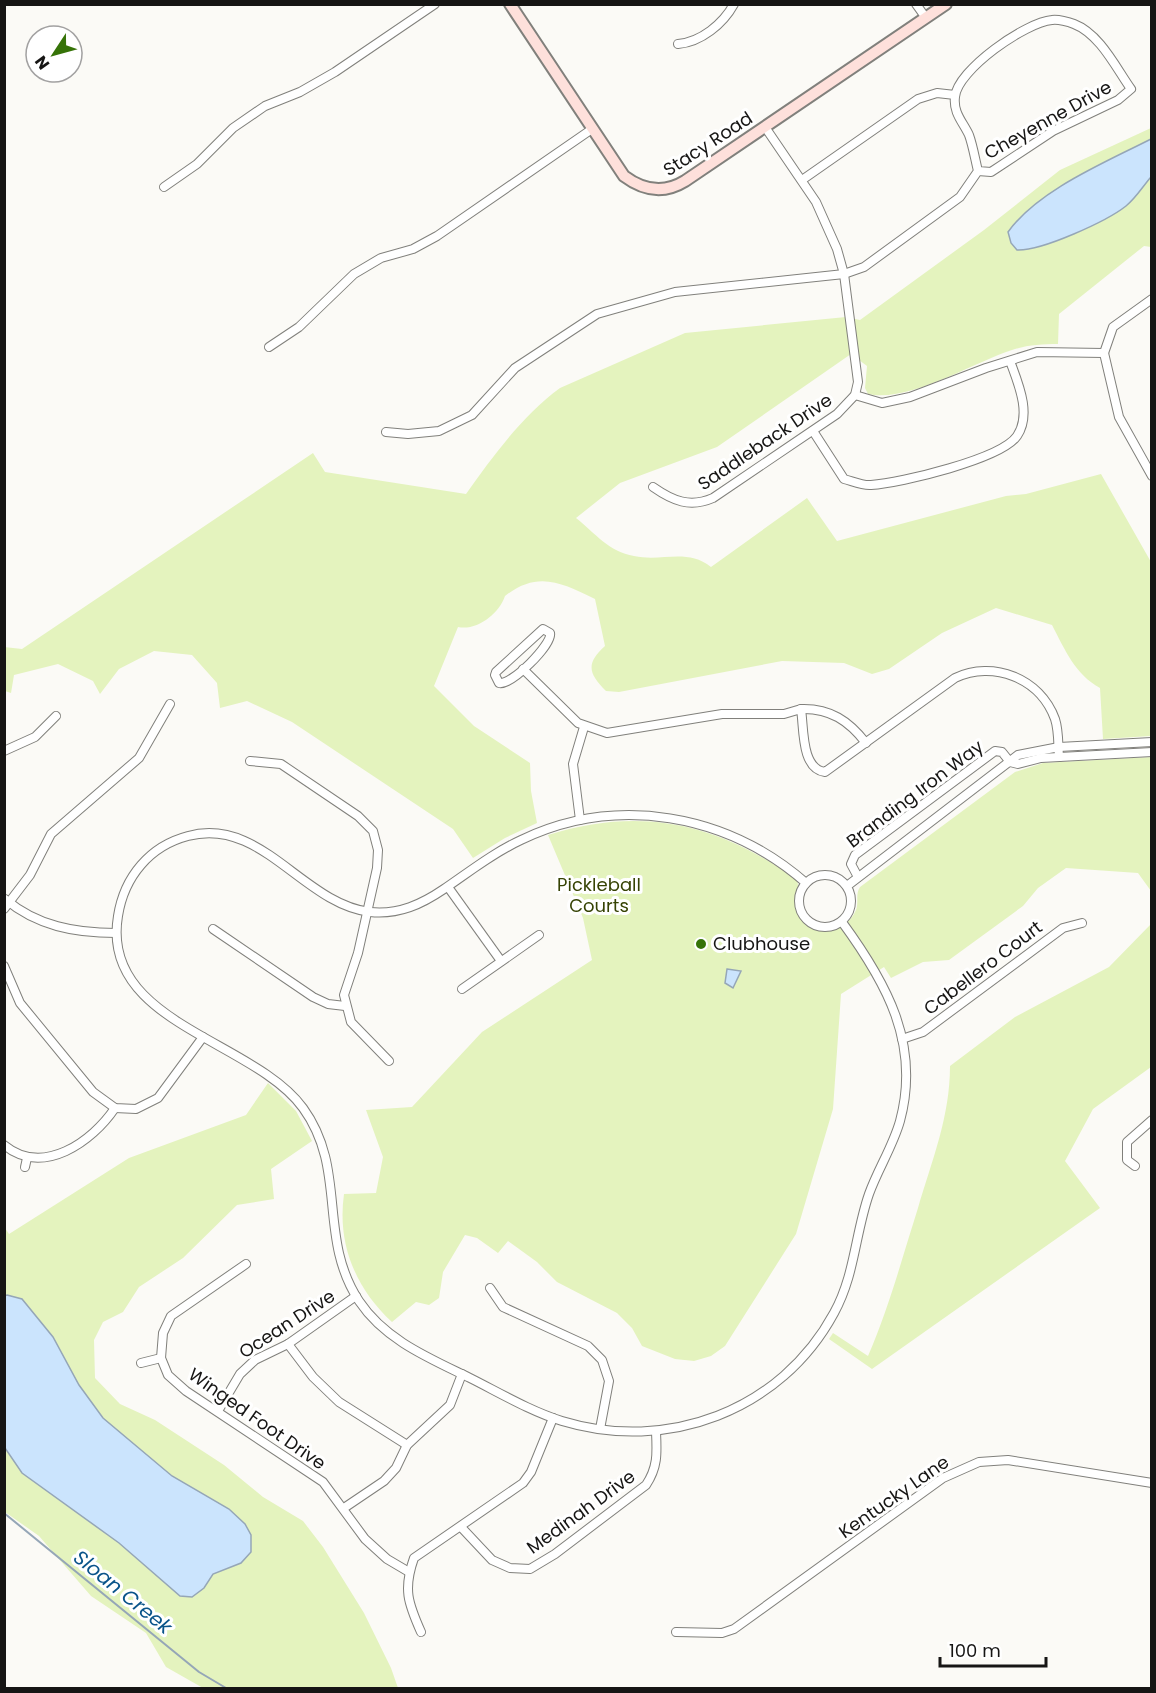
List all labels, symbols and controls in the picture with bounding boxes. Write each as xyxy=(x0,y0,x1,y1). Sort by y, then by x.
north arrow xyxy=(24,24,84,84)
text: N xyxy=(29,51,55,74)
street label: Cheyenne Drive xyxy=(980,74,1116,165)
street label: Stacy Road xyxy=(658,105,757,182)
street label: Saddleback Drive xyxy=(693,387,837,496)
street label: Branding Iron Way xyxy=(841,734,988,853)
park label: Pickleball Courts xyxy=(557,872,641,918)
street label: Cabellero Court xyxy=(918,915,1047,1021)
place label: Clubhouse xyxy=(713,931,810,956)
marker: Clubhouse xyxy=(694,937,708,951)
street label: Ocean Drive xyxy=(234,1283,340,1364)
street label: Winged Foot Drive xyxy=(184,1362,331,1475)
street label: Kentucky Lane xyxy=(834,1449,954,1544)
street label: Medinah Drive xyxy=(521,1464,640,1559)
water label: Sloan Creek xyxy=(68,1543,180,1642)
scale bar xyxy=(940,1630,1046,1668)
text: 100 m xyxy=(949,1638,1001,1663)

